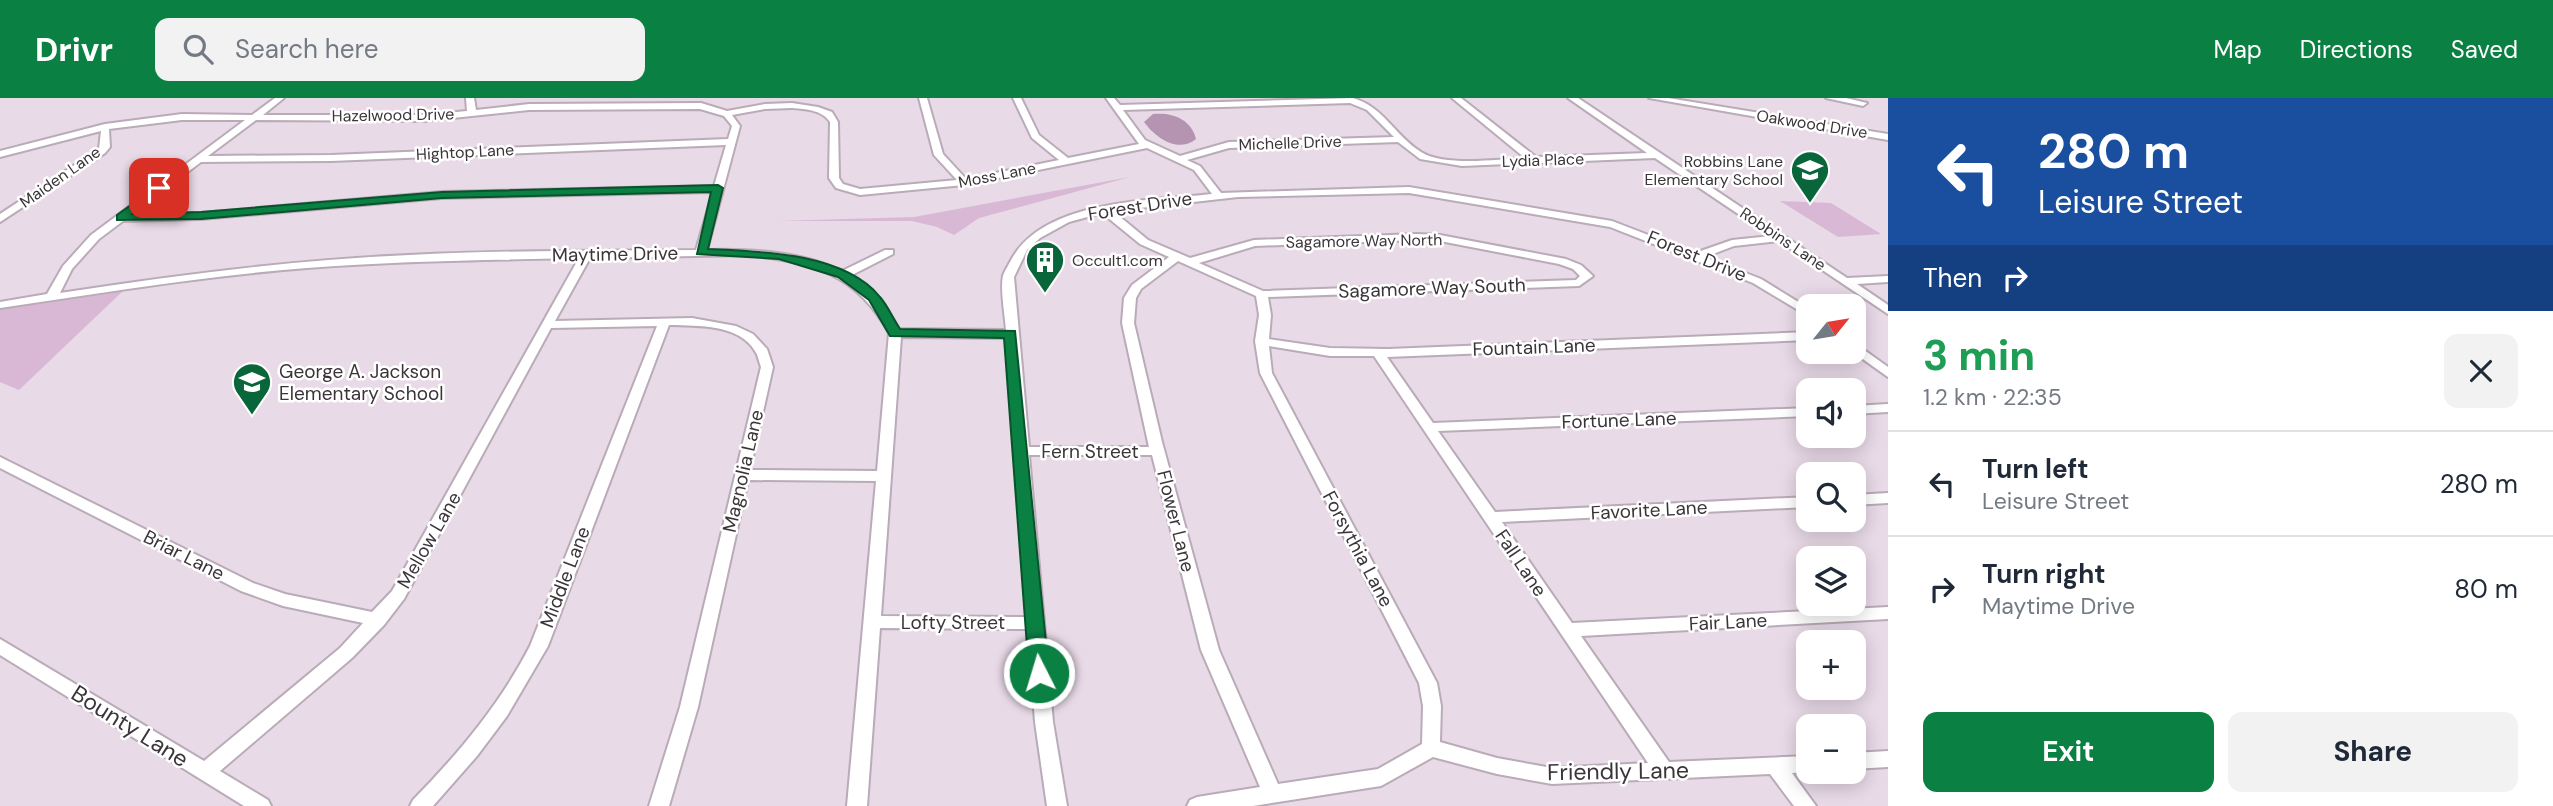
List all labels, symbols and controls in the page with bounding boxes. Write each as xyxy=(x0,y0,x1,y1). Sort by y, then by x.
search box xyxy=(155,18,645,81)
text: Drivr xyxy=(35,28,113,71)
icon: search xyxy=(179,30,217,68)
text: Search here xyxy=(235,32,378,66)
text: Map xyxy=(2214,34,2262,65)
text: Directions xyxy=(2300,34,2413,65)
text: Saved xyxy=(2451,34,2518,65)
street label: Hazelwood Drive xyxy=(332,103,454,127)
street label: Oakwood Drive xyxy=(1755,105,1869,143)
text: 280 m xyxy=(2038,119,2189,183)
icon: left xyxy=(1923,126,2014,217)
street label: Michelle Drive xyxy=(1238,131,1342,155)
street label: Hightop Lane xyxy=(415,139,515,165)
street label: Maiden Lane xyxy=(15,141,105,213)
street label: Lydia Place xyxy=(1502,148,1584,172)
school or university icon: Robbins Lane Elementary School xyxy=(1789,149,1831,204)
place label: Robbins Lane Elementary School xyxy=(1645,151,1783,190)
street label: Moss Lane xyxy=(956,157,1038,193)
pin xyxy=(129,158,189,218)
icon: arrive xyxy=(140,169,178,207)
text: Leisure Street xyxy=(2038,181,2243,223)
street label: Forest Drive xyxy=(1086,185,1194,227)
street label: Robbins Lane xyxy=(1736,203,1830,275)
street label: Forest Drive xyxy=(1644,225,1750,287)
street label: Sagamore Way North xyxy=(1286,229,1442,253)
building icon: Occult1.com xyxy=(1024,239,1066,294)
street label: Maytime Drive xyxy=(552,240,678,268)
place label: Occult1.com xyxy=(1072,250,1163,271)
icon: right xyxy=(1996,259,2034,297)
text: Then xyxy=(1923,261,1982,295)
street label: Sagamore Way South xyxy=(1338,272,1526,304)
north arrow xyxy=(1796,294,1866,364)
map controls xyxy=(1796,294,1866,784)
text: 3 min xyxy=(1923,328,2035,383)
street label: Fountain Lane xyxy=(1472,332,1596,362)
button: close xyxy=(2444,334,2518,408)
place label: George A. Jackson Elementary School xyxy=(279,359,443,406)
school or university icon: George A. Jackson Elementary School xyxy=(231,361,273,416)
button: sound xyxy=(1796,378,1866,448)
text: 1.2 km · 22:35 xyxy=(1923,382,2062,412)
street label: Fortune Lane xyxy=(1561,405,1677,435)
street label: Magnolia Lane xyxy=(717,407,769,535)
street label: Fern Street xyxy=(1041,439,1139,464)
text: Turn left xyxy=(1982,452,2089,486)
button: search xyxy=(1796,462,1866,532)
icon: left xyxy=(1923,465,1961,503)
street label: Flower Lane xyxy=(1151,467,1201,575)
text: 280 m xyxy=(2440,467,2518,501)
text: Leisure Street xyxy=(1982,486,2129,516)
street label: Mellow Lane xyxy=(391,487,467,593)
street label: Forsythia Lane xyxy=(1317,487,1399,611)
street label: Favorite Lane xyxy=(1590,494,1708,526)
street label: Middle Lane xyxy=(534,523,596,631)
street label: Briar Lane xyxy=(139,524,229,586)
street label: Fall Lane xyxy=(1490,525,1552,601)
button: layers xyxy=(1796,546,1866,616)
text: Turn right xyxy=(1982,557,2106,591)
icon: right xyxy=(1923,570,1961,608)
text: 80 m xyxy=(2454,572,2518,606)
text: Maytime Drive xyxy=(1982,591,2135,621)
street label: Fair Lane xyxy=(1688,607,1768,637)
street label: Lofty Street xyxy=(901,610,1005,635)
button: + xyxy=(1796,630,1866,700)
position arrow xyxy=(1002,636,1076,710)
street label: Bounty Lane xyxy=(66,678,194,774)
button: Exit xyxy=(1923,712,2214,792)
button: Share xyxy=(2228,712,2518,792)
button: − xyxy=(1796,714,1866,784)
street label: Friendly Lane xyxy=(1547,755,1689,787)

